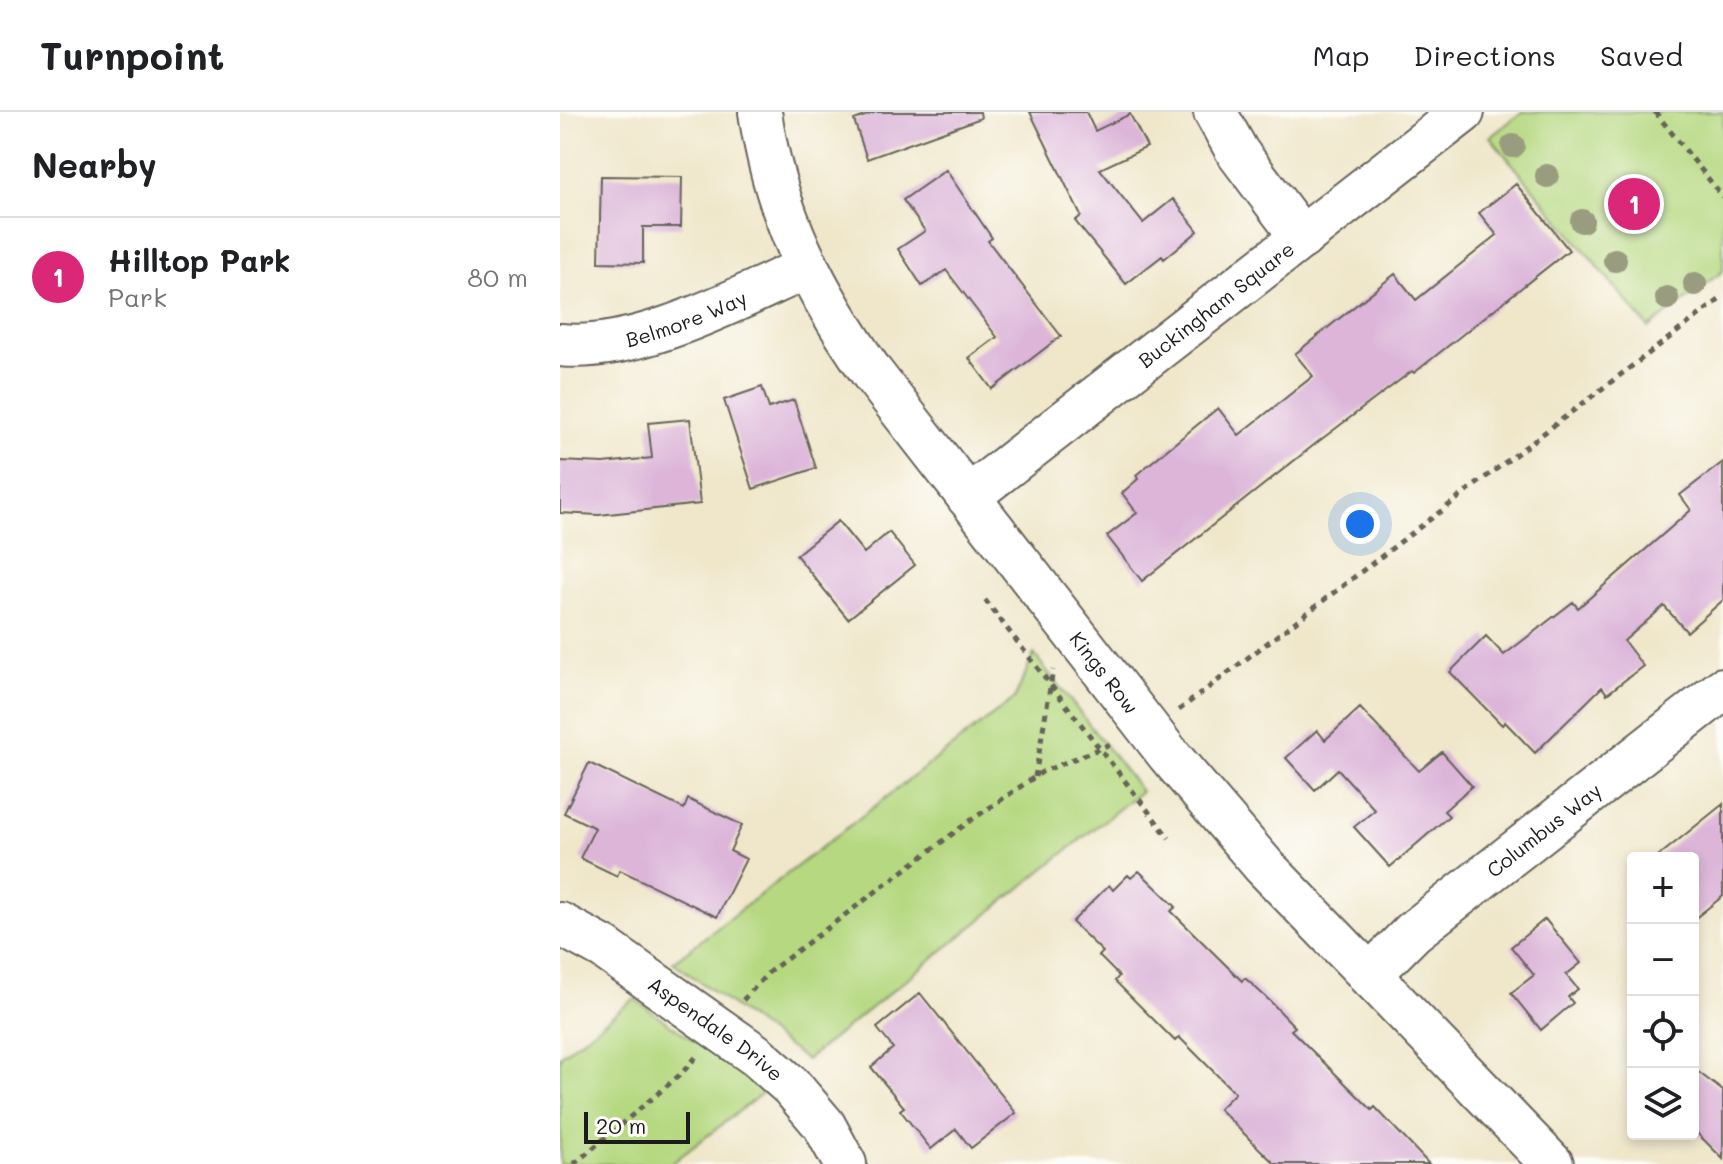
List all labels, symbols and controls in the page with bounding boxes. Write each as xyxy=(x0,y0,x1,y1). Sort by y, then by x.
text: Turnpoint xyxy=(40,30,224,80)
text: Map xyxy=(1313,37,1370,73)
text: Directions xyxy=(1414,37,1556,73)
text: Saved xyxy=(1600,37,1683,73)
text: Nearby xyxy=(32,142,157,187)
pin: 1 xyxy=(1608,174,1660,234)
street label: Buckingham Square xyxy=(1133,235,1299,373)
text: Hilltop Park xyxy=(108,240,290,280)
text: 1 xyxy=(52,260,64,294)
text: 80 m xyxy=(467,260,528,294)
text: Park xyxy=(108,280,167,314)
street label: Belmore Way xyxy=(623,284,750,352)
your location xyxy=(1340,504,1380,544)
street label: Kings Row xyxy=(1064,626,1145,719)
street label: Columbus Way xyxy=(1481,777,1606,883)
map controls xyxy=(1627,852,1699,1140)
button: + xyxy=(1627,852,1699,924)
button: − xyxy=(1627,924,1699,996)
street label: Aspendale Drive xyxy=(643,970,789,1086)
button: locate xyxy=(1627,996,1699,1068)
button: layers xyxy=(1627,1068,1699,1140)
scale bar xyxy=(584,1108,690,1144)
text: 20 m xyxy=(596,1111,646,1140)

